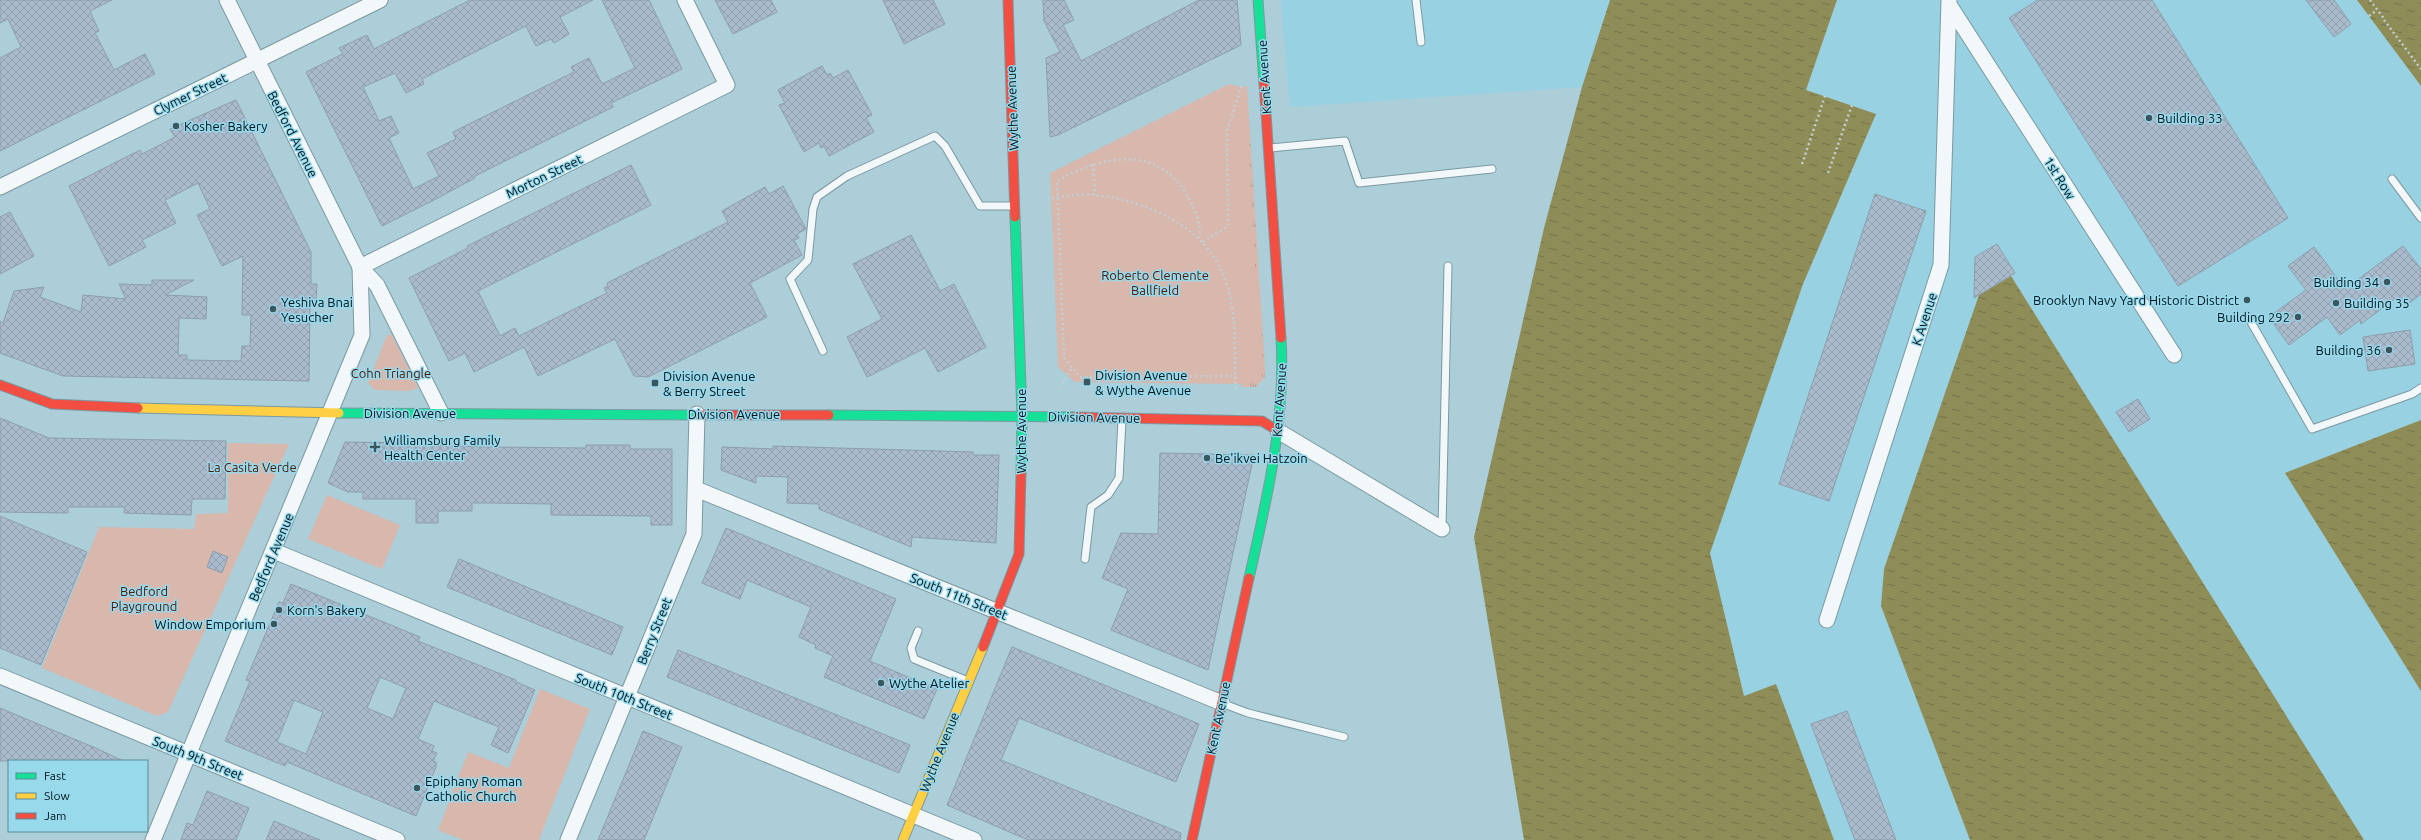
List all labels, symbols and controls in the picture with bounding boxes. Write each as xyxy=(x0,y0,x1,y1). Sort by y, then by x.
street label: Kent Avenue xyxy=(1254,39,1274,115)
street label: Wythe Avenue xyxy=(1004,65,1020,151)
street label: Clymer Street xyxy=(151,70,229,118)
street label: Bedford Avenue xyxy=(265,89,321,179)
place label: Building 33 xyxy=(2157,111,2223,125)
marker: Building 33 xyxy=(2144,113,2154,123)
place label: Kosher Bakery xyxy=(184,119,267,133)
marker: Kosher Bakery xyxy=(171,121,181,131)
street label: Morton Street xyxy=(504,151,584,201)
street label: 1st Row xyxy=(2042,154,2078,202)
park label: Roberto Clemente Ballfield xyxy=(1101,268,1209,297)
place label: Building 34 xyxy=(2313,275,2379,289)
marker: Building 34 xyxy=(2382,277,2392,287)
street label: K Avenue xyxy=(1909,291,1939,347)
place label: Brooklyn Navy Yard Historic District xyxy=(2033,293,2239,307)
place label: Yeshiva Bnai Yesucher xyxy=(281,295,353,324)
marker: Brooklyn Navy Yard Historic District xyxy=(2242,295,2252,305)
place label: Building 35 xyxy=(2344,296,2410,310)
marker: Building 35 xyxy=(2331,298,2341,308)
marker: Yeshiva Bnai Yesucher xyxy=(268,304,278,314)
place label: Building 292 xyxy=(2217,310,2290,324)
marker: Building 292 xyxy=(2293,312,2303,322)
place label: Building 36 xyxy=(2315,343,2381,357)
marker: Building 36 xyxy=(2384,345,2394,355)
street label: Kent Avenue xyxy=(1269,362,1289,438)
park label: Cohn Triangle xyxy=(351,366,431,380)
place label: Division Avenue & Wythe Avenue xyxy=(1095,368,1191,397)
place label: Division Avenue & Berry Street xyxy=(663,369,755,398)
marker: Division Avenue & Wythe Avenue xyxy=(1082,377,1092,387)
marker: Division Avenue & Berry Street xyxy=(650,378,660,388)
street label: Wythe Avenue xyxy=(1014,389,1028,473)
street label: Division Avenue xyxy=(364,406,456,420)
street label: Division Avenue xyxy=(688,407,780,421)
street label: Division Avenue xyxy=(1048,409,1140,425)
place label: Williamsburg Family Health Center xyxy=(384,433,500,462)
marker: Williamsburg Family Health Center xyxy=(369,441,381,453)
place label: Be'ikvei Hatzoin xyxy=(1215,451,1308,465)
marker: Be'ikvei Hatzoin xyxy=(1202,453,1212,463)
park label: La Casita Verde xyxy=(207,460,297,474)
street label: Bedford Avenue xyxy=(246,511,296,603)
street label: South 11th Street xyxy=(908,570,1010,622)
park label: Bedford Playground xyxy=(111,584,177,613)
street label: Berry Street xyxy=(634,595,674,667)
place label: Korn's Bakery xyxy=(287,603,366,617)
marker: Korn's Bakery xyxy=(274,605,284,615)
place label: Window Emporium xyxy=(154,617,266,631)
marker: Window Emporium xyxy=(269,619,279,629)
street label: South 10th Street xyxy=(573,670,675,722)
place label: Wythe Atelier xyxy=(889,676,969,690)
marker: Wythe Atelier xyxy=(876,678,886,688)
street label: Kent Avenue xyxy=(1203,680,1233,756)
street label: Wythe Avenue xyxy=(917,710,961,794)
street label: South 9th Street xyxy=(151,733,245,783)
legend xyxy=(8,760,148,832)
text: Fast xyxy=(44,769,66,782)
place label: Epiphany Roman Catholic Church xyxy=(425,774,522,803)
marker: Epiphany Roman Catholic Church xyxy=(412,783,422,793)
text: Slow xyxy=(44,789,70,802)
text: Jam xyxy=(44,809,66,822)

